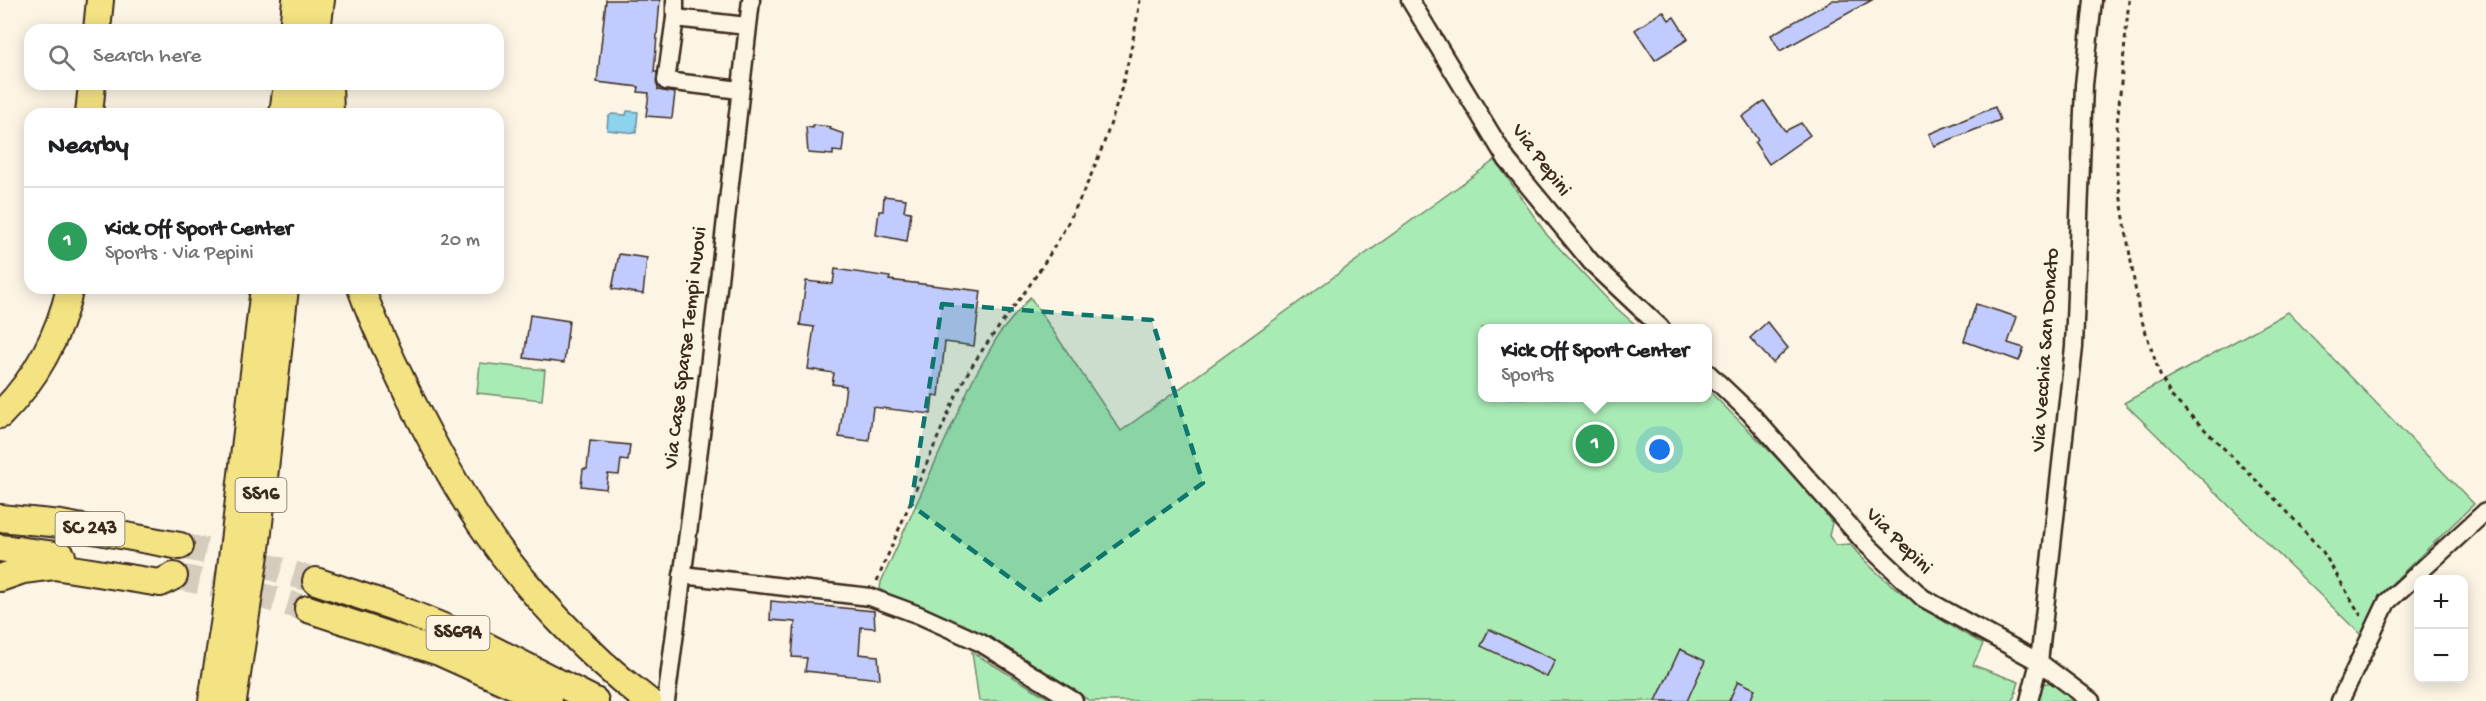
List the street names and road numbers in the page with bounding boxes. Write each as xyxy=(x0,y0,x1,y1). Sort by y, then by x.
street label: Via Pepini xyxy=(1504,119,1575,202)
street label: Via Case Sparse Tempi Nuovi xyxy=(660,225,714,472)
street label: Via Vecchia San Donato xyxy=(2027,247,2067,454)
road number: SS16 xyxy=(236,478,286,512)
street label: Via Pepini xyxy=(1859,503,1937,581)
road number: SC 243 xyxy=(56,512,124,546)
road number: SS694 xyxy=(426,616,490,650)

